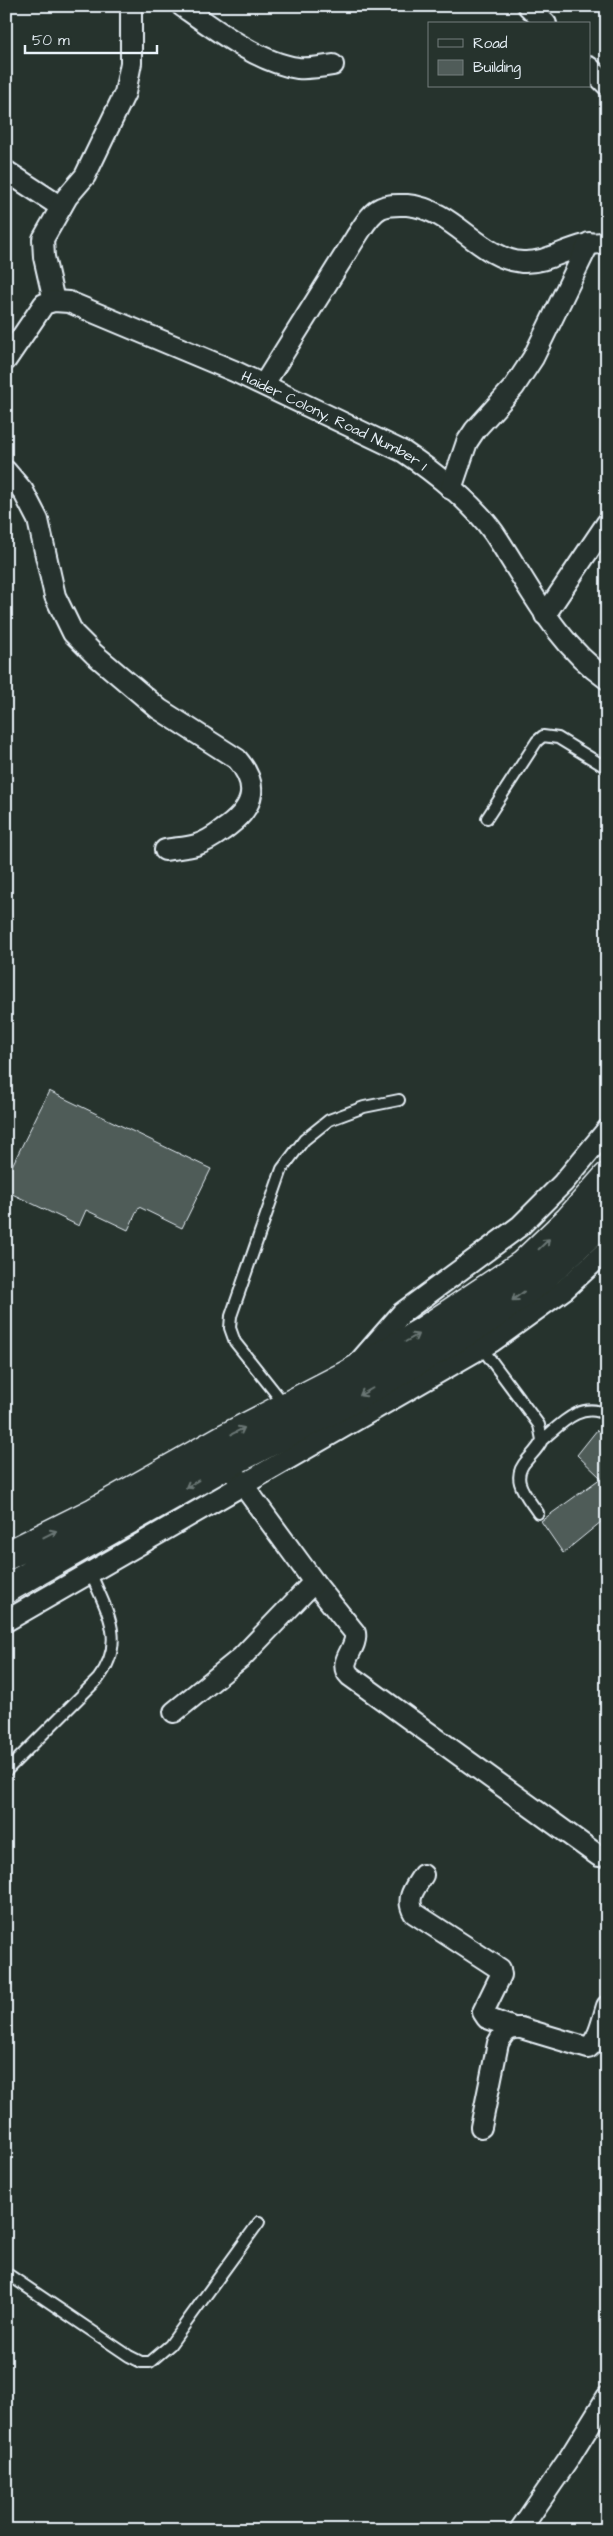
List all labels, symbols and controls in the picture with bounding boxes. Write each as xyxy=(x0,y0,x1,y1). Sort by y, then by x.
scale bar xyxy=(25,22,158,54)
legend xyxy=(428,22,590,88)
text: 50 m xyxy=(32,30,70,51)
text: Road xyxy=(473,33,508,54)
text: Building xyxy=(473,57,521,79)
street label: Haider Colony, Road Number 1 xyxy=(238,366,432,476)
one-way arrow xyxy=(538,1238,551,1250)
one-way arrow xyxy=(511,1291,525,1301)
one-way arrow xyxy=(405,1332,419,1342)
one-way arrow xyxy=(359,1387,373,1397)
one-way arrow xyxy=(231,1426,246,1436)
one-way arrow xyxy=(185,1480,199,1490)
one-way arrow xyxy=(42,1529,57,1538)

